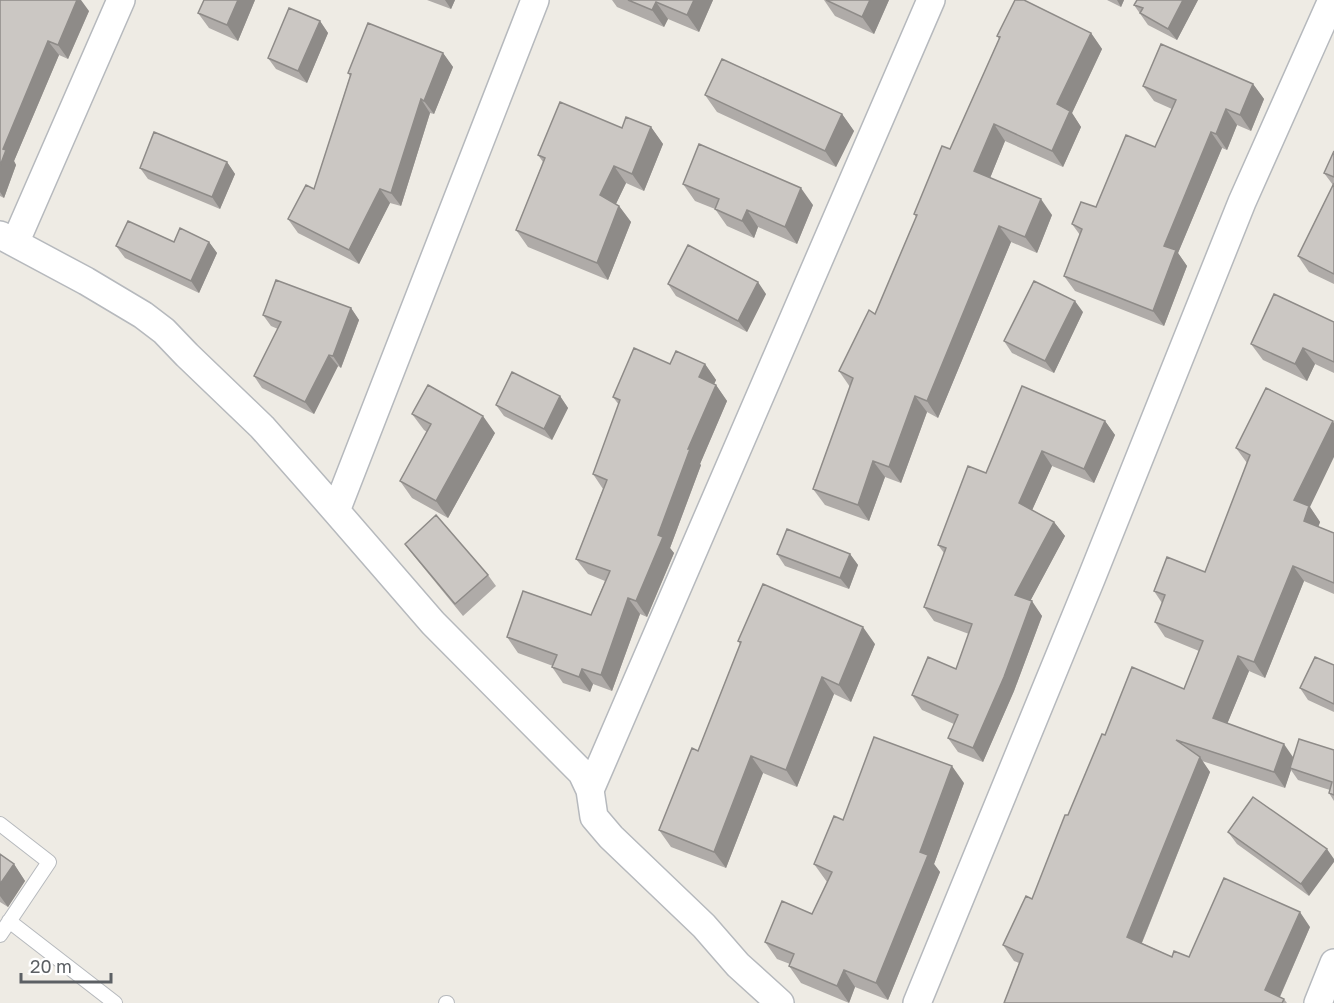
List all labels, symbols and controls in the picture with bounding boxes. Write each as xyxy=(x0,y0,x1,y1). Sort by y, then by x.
scale bar xyxy=(21,946,111,984)
text: 20 m xyxy=(30,955,72,977)

